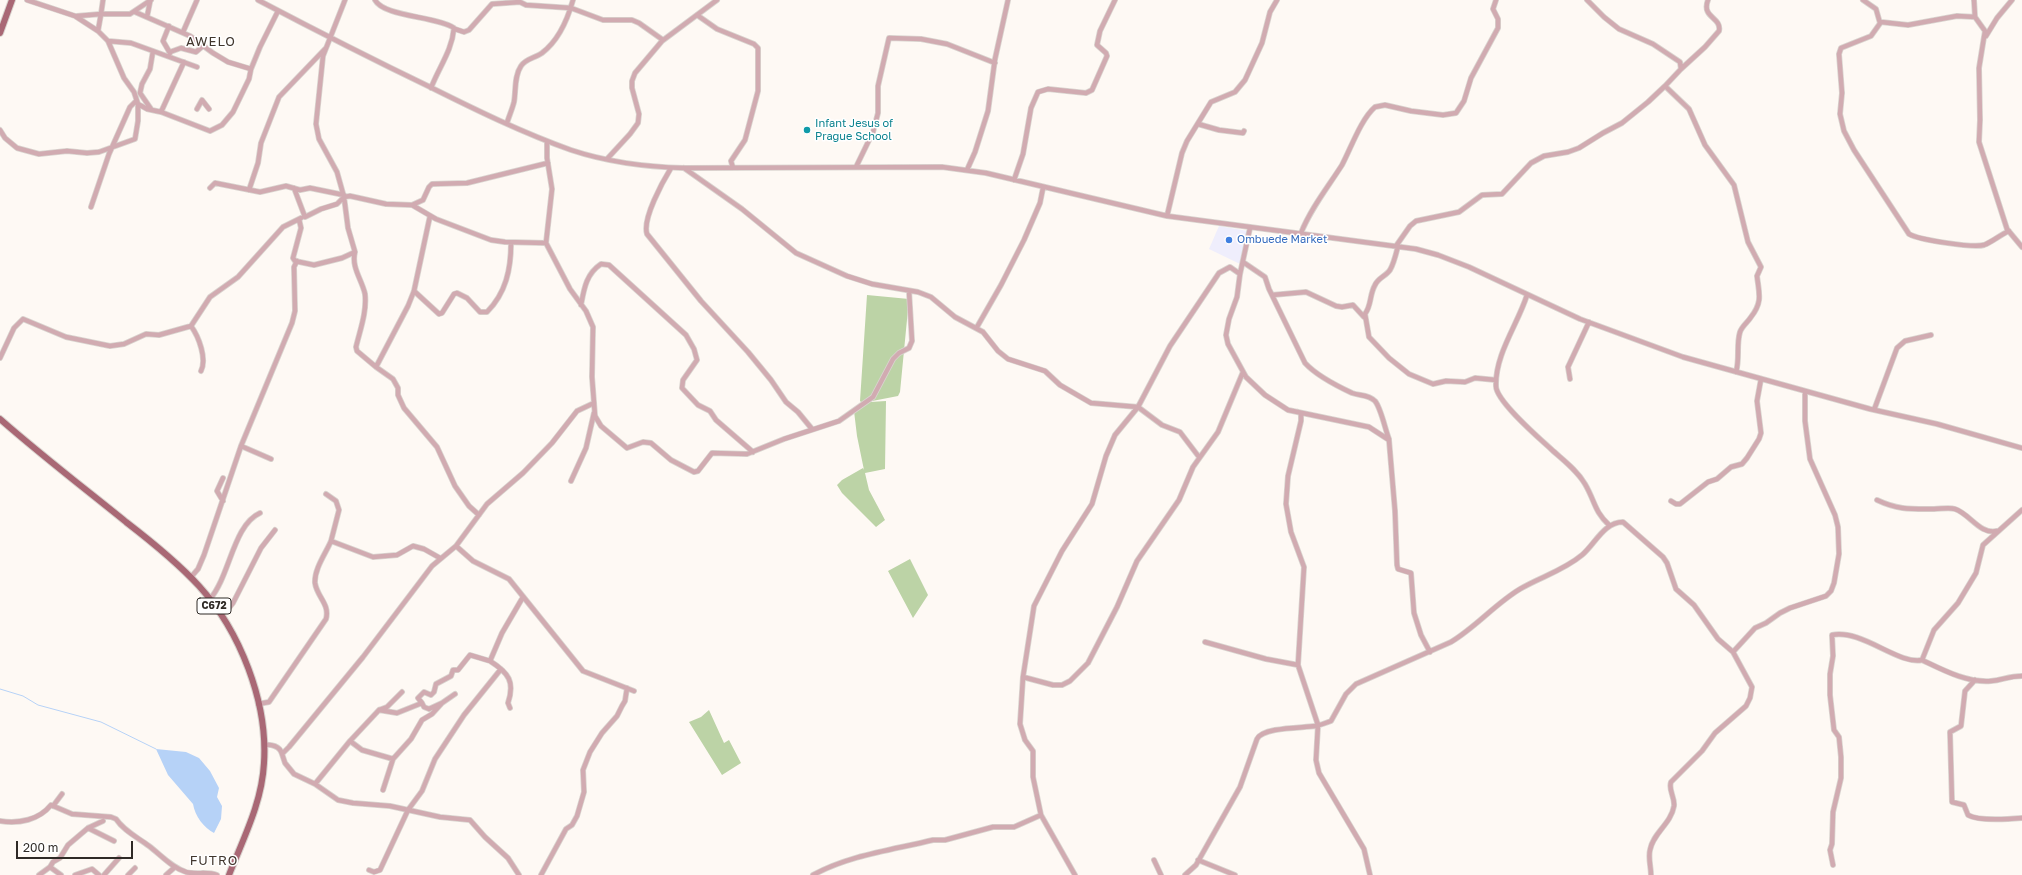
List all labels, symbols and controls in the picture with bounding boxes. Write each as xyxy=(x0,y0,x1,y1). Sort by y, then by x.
district label: AWELO xyxy=(186,34,236,50)
place label: Infant Jesus of Prague School xyxy=(815,117,893,143)
marker: Infant Jesus of Prague School xyxy=(802,125,812,135)
place label: Ombuede Market xyxy=(1237,233,1327,247)
marker: Ombuede Market xyxy=(1224,235,1234,245)
road number: C672 xyxy=(197,598,231,614)
scale bar xyxy=(18,833,135,859)
text: 200 m xyxy=(23,840,58,855)
district label: FUTRO xyxy=(190,853,238,869)

